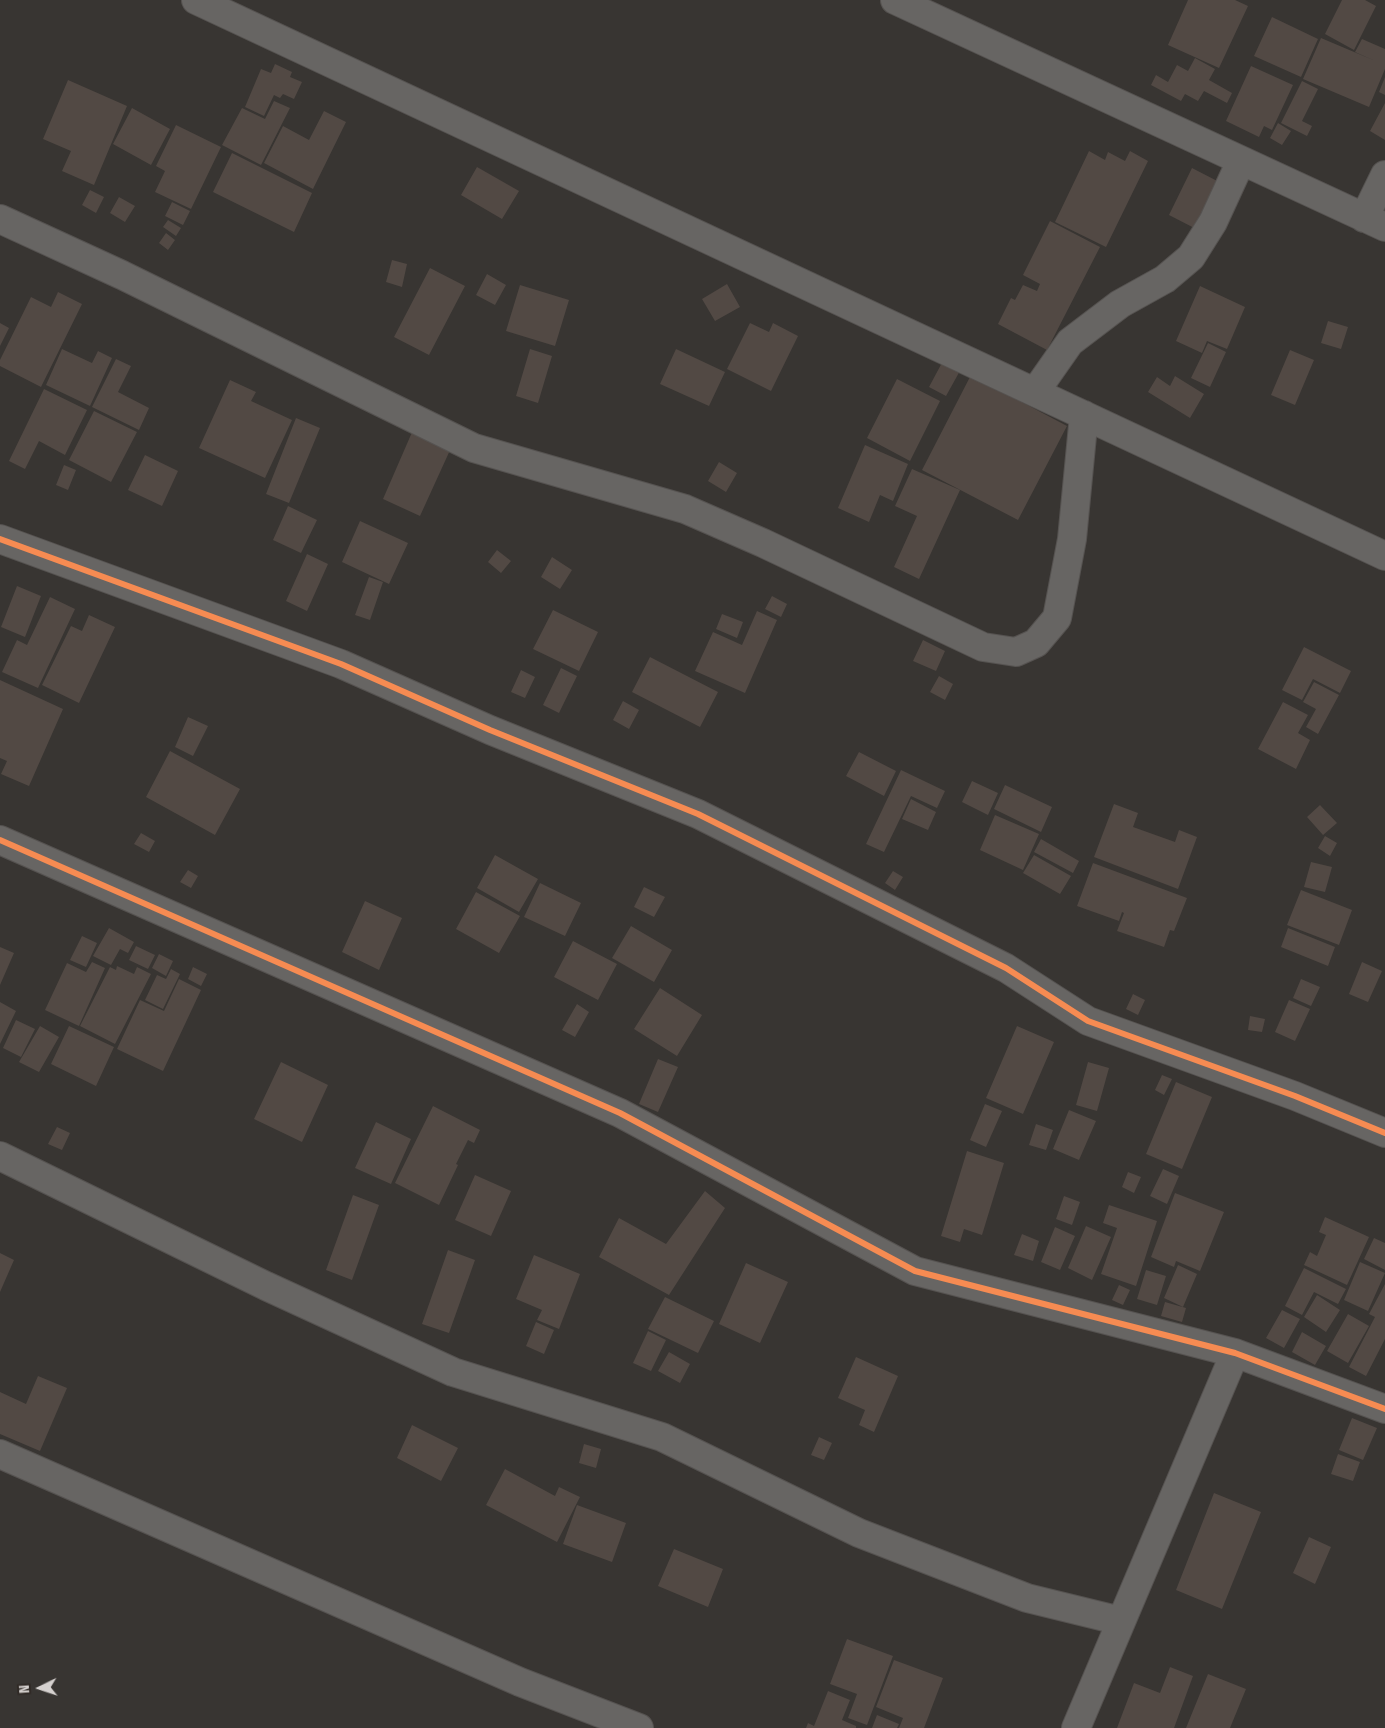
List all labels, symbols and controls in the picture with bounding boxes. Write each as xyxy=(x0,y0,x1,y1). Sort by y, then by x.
north arrow xyxy=(15,1663,65,1713)
text: N xyxy=(16,1684,33,1694)

